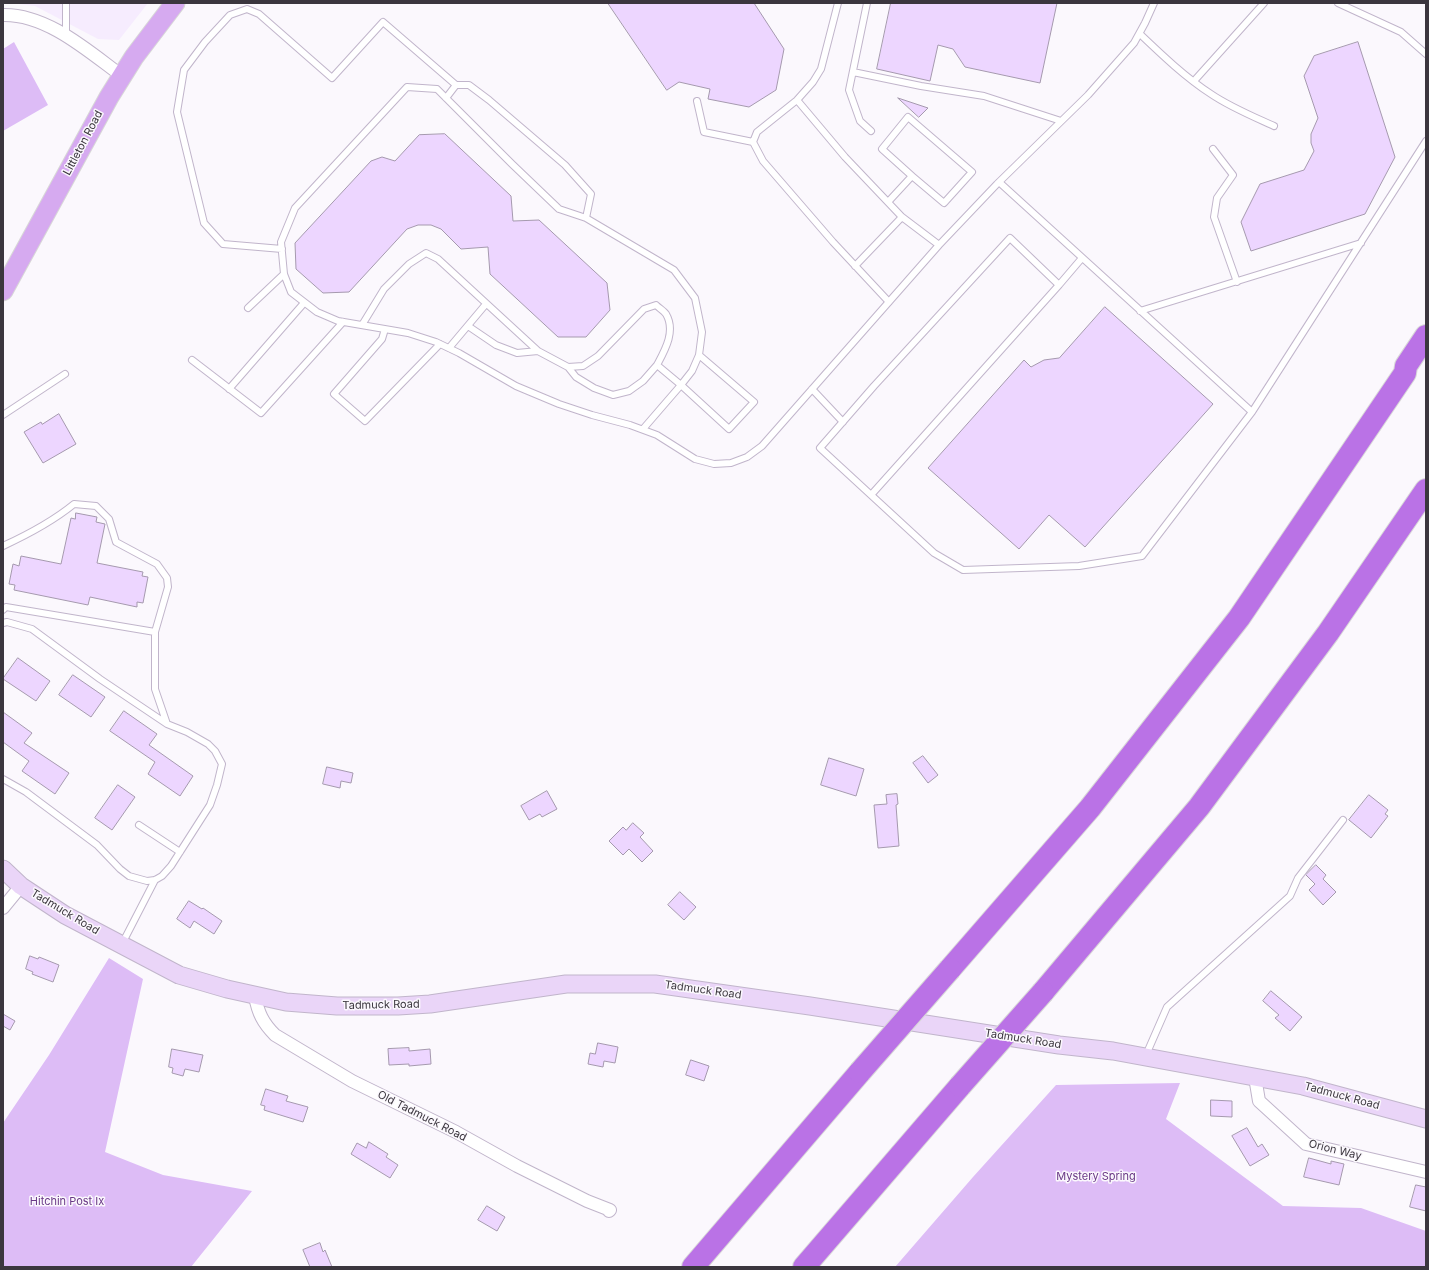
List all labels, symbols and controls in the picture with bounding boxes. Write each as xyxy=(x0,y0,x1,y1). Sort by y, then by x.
street label: Littleton Road xyxy=(60,109,106,177)
street label: Tadmuck Road xyxy=(28,886,102,938)
street label: Tadmuck Road xyxy=(664,978,742,1002)
street label: Tadmuck Road xyxy=(342,998,420,1012)
street label: Tadmuck Road xyxy=(984,1026,1062,1052)
street label: Tadmuck Road xyxy=(1303,1080,1381,1112)
street label: Old Tadmuck Road xyxy=(375,1088,469,1144)
street label: Orion Way xyxy=(1307,1137,1363,1163)
park label: Mystery Spring xyxy=(1056,1170,1136,1184)
park label: Hitchin Post Ix xyxy=(30,1195,104,1209)

